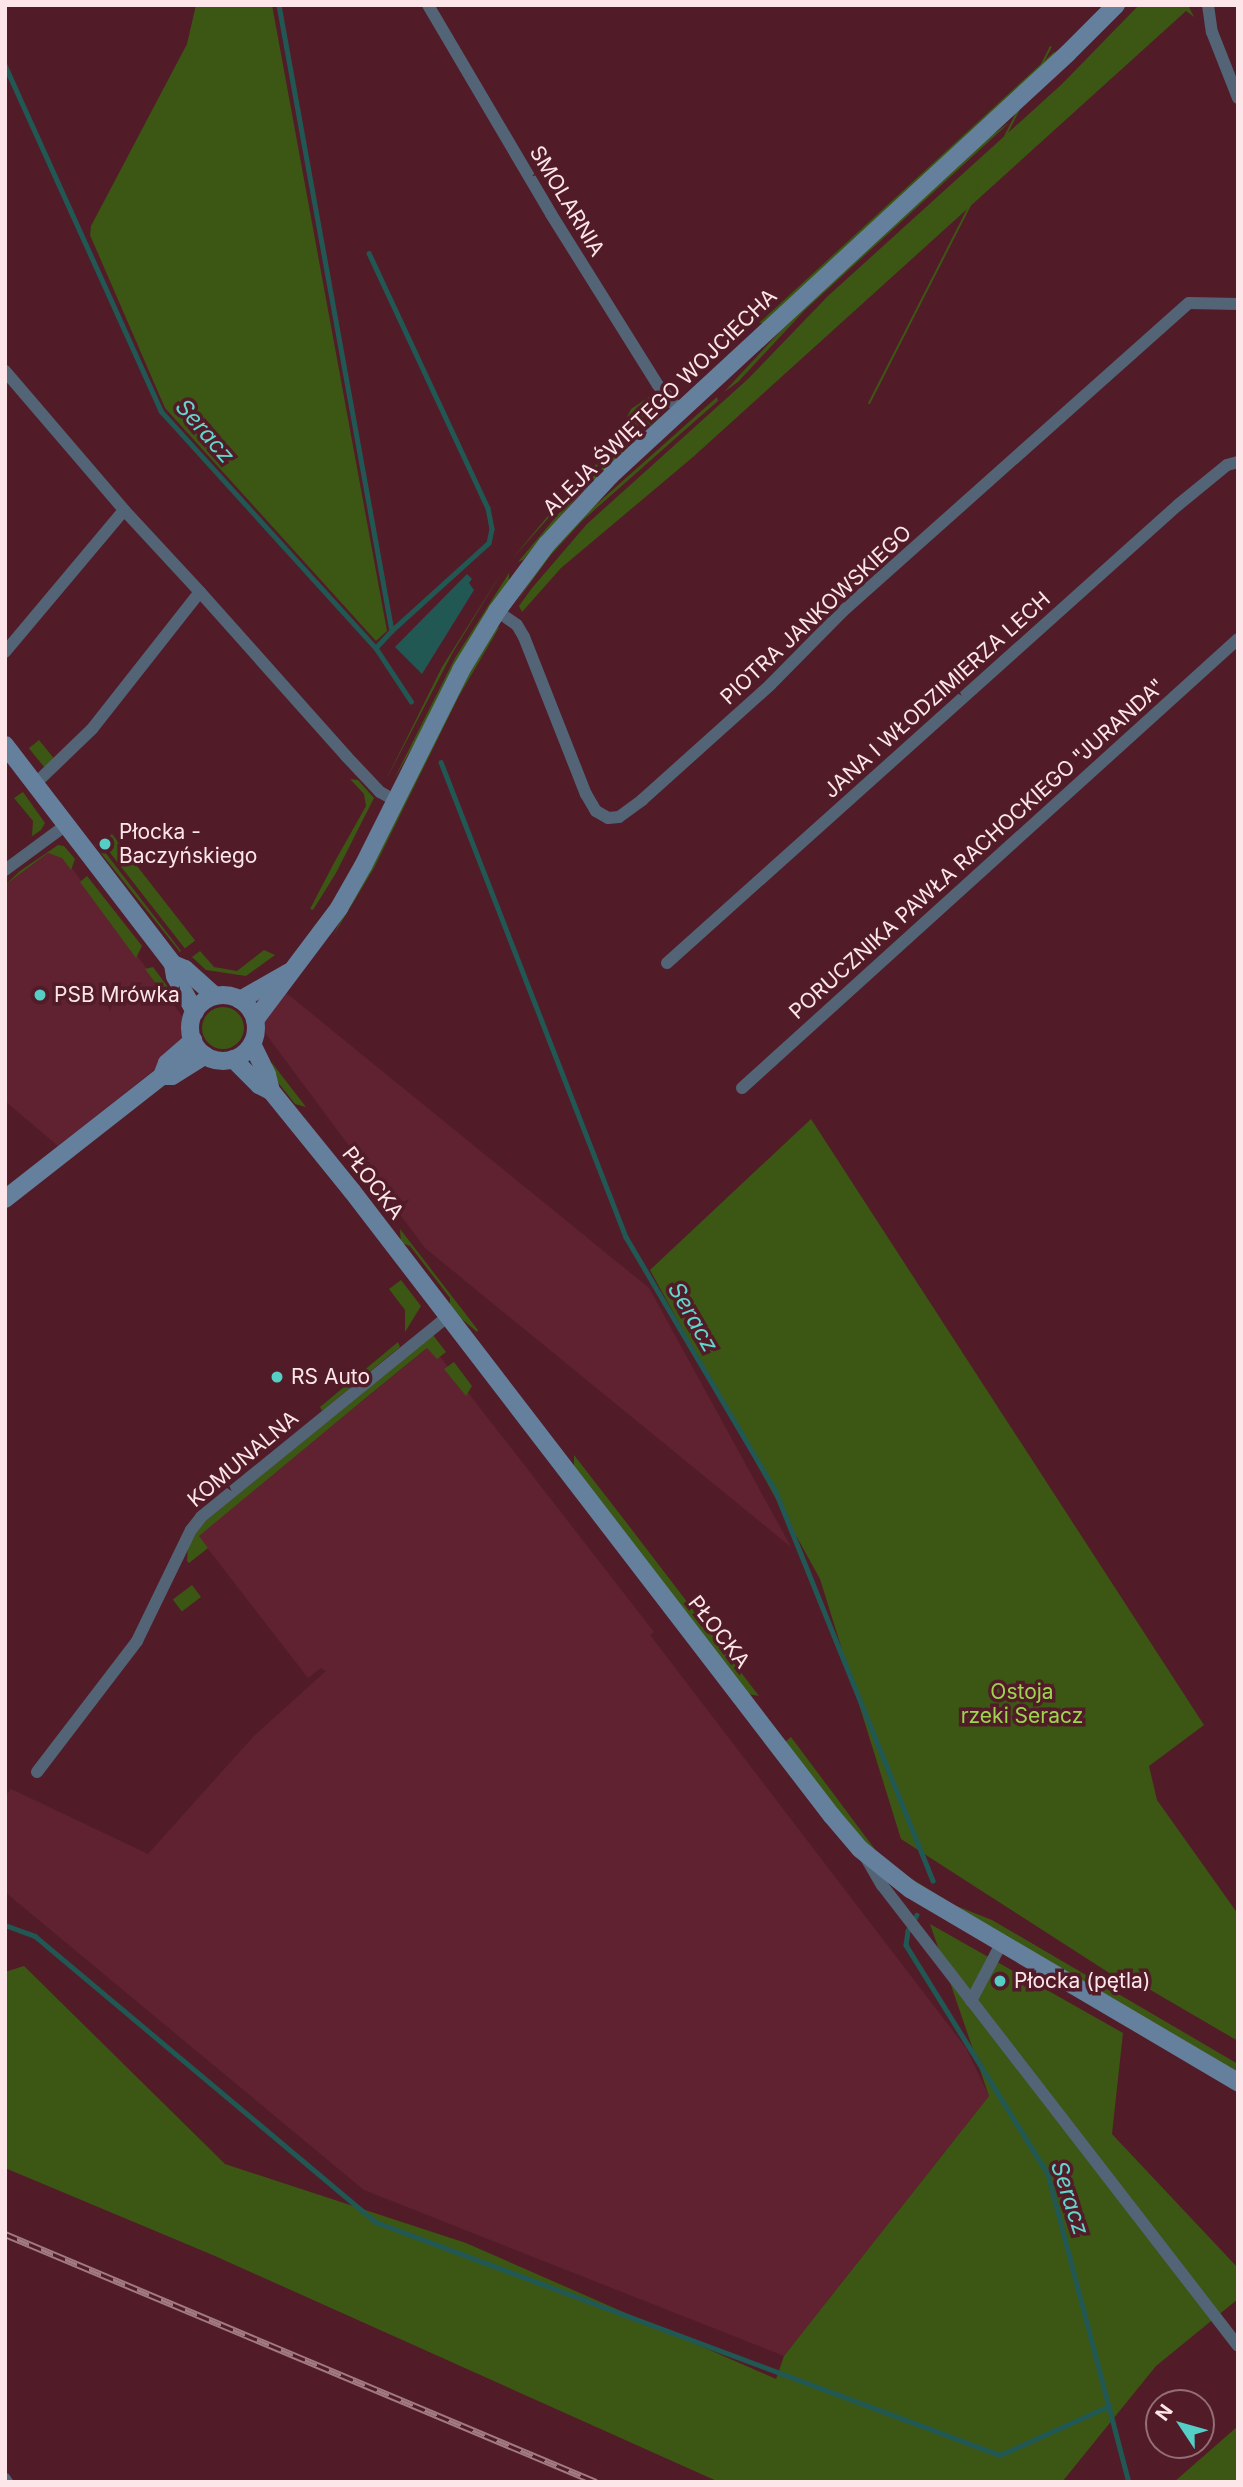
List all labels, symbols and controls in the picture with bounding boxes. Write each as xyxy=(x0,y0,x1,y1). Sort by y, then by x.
street label: SMOLARNIA xyxy=(524,141,610,261)
street label: ALEJA ŚWIĘTEGO WOJCIECHA xyxy=(538,284,782,520)
water label: Seracz xyxy=(170,393,240,469)
street label: PIOTRA JANKOWSKIEGO xyxy=(715,520,917,710)
street label: JANA I WŁODZIMIERZA LECH xyxy=(818,587,1056,803)
street label: PORUCZNIKA PAWŁA RACHOCKIEGO "JURANDA" xyxy=(784,674,1170,1024)
place label: Płocka - Baczyńskiego xyxy=(119,819,257,869)
marker: Płocka - Baczyńskiego xyxy=(97,836,113,852)
place label: PSB Mrówka xyxy=(54,982,180,1008)
marker: PSB Mrówka xyxy=(32,987,48,1003)
street label: PŁOCKA xyxy=(337,1142,409,1224)
water label: Seracz xyxy=(662,1277,724,1357)
place label: RS Auto xyxy=(291,1364,370,1390)
marker: RS Auto xyxy=(269,1369,285,1385)
street label: KOMUNALNA xyxy=(183,1405,303,1513)
street label: PŁOCKA xyxy=(683,1591,755,1673)
park label: Ostoja rzeki Seracz xyxy=(961,1679,1083,1729)
place label: Płocka (pętla) xyxy=(1014,1968,1150,1994)
marker: Płocka (pętla) xyxy=(992,1973,1008,1989)
water label: Seracz xyxy=(1045,2158,1095,2238)
north arrow xyxy=(1145,2389,1215,2459)
text: N xyxy=(1151,2400,1178,2425)

